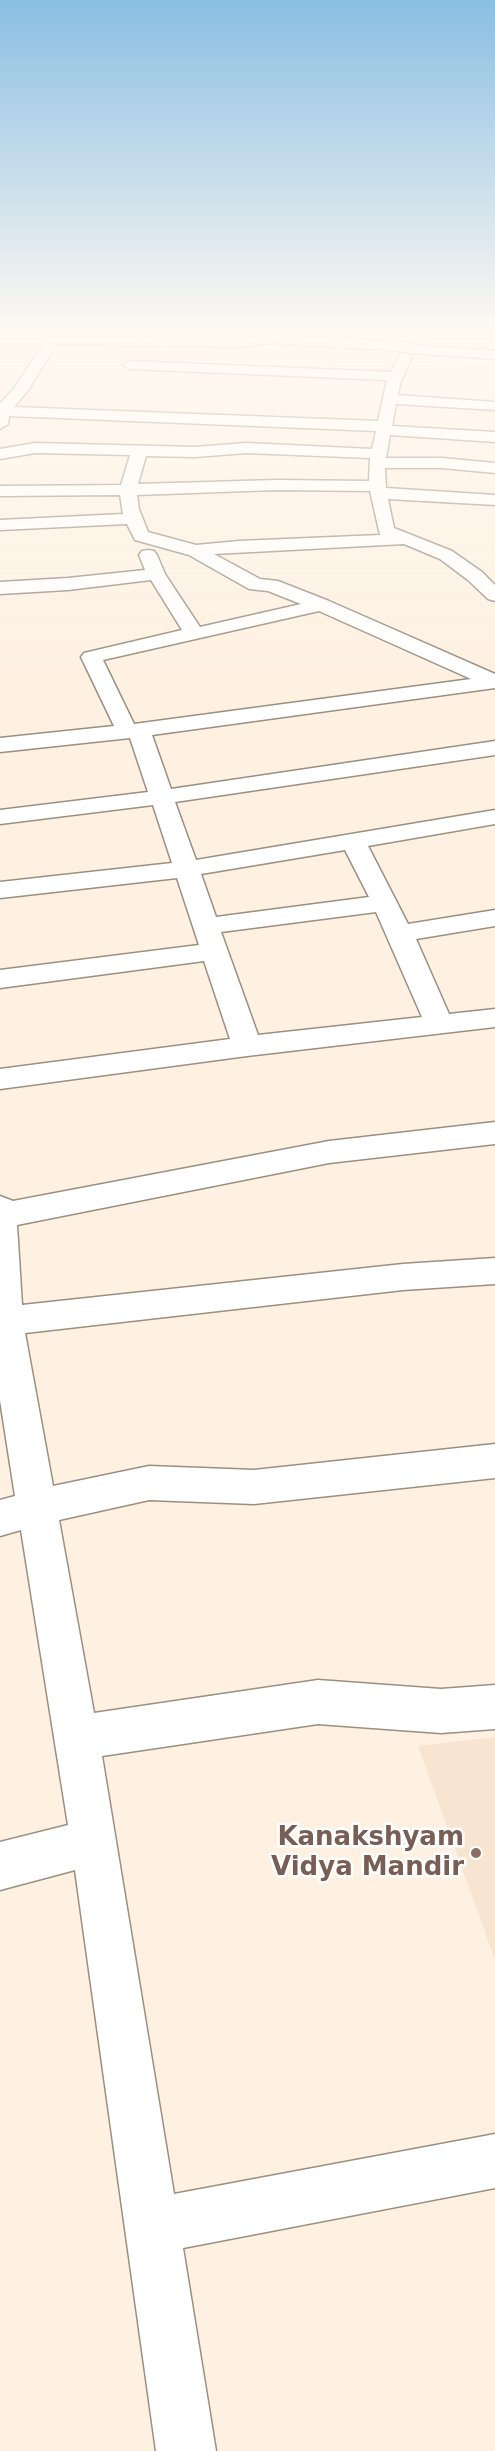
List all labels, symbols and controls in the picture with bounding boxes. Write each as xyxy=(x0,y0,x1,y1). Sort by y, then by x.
place label: Kanakshyam Vidya Mandir xyxy=(271,1822,464,1883)
marker: Kanakshyam Vidya Mandir xyxy=(469,1846,483,1860)

